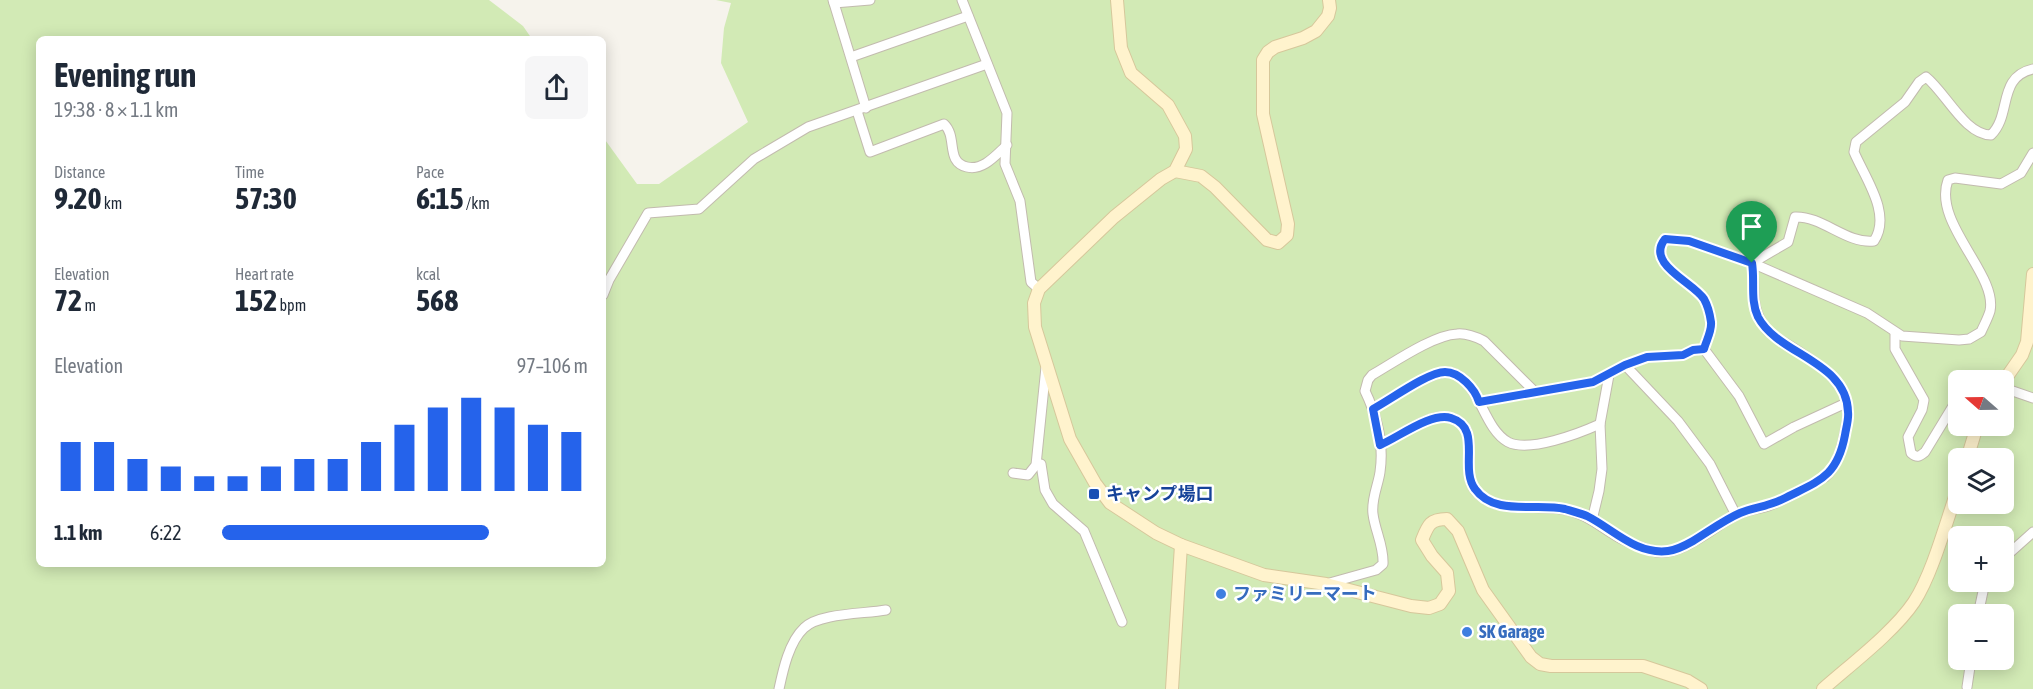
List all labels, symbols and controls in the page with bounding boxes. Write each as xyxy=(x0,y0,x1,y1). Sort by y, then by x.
text: Evening run xyxy=(54,56,196,94)
button: share xyxy=(525,56,588,119)
text: 19:38 · 8 × 1.1 km xyxy=(54,98,179,121)
text: Distance xyxy=(54,163,105,181)
text: Time xyxy=(235,163,264,181)
text: Pace xyxy=(416,163,444,181)
text: 9.20 xyxy=(54,181,102,215)
text: 57:30 xyxy=(235,181,297,215)
text: 6:15 xyxy=(416,181,464,215)
text: km xyxy=(102,194,122,212)
text: /km xyxy=(464,194,490,212)
pin xyxy=(1726,201,1777,263)
icon: arrive xyxy=(1735,210,1768,243)
text: Elevation xyxy=(54,265,109,283)
text: Heart rate xyxy=(235,265,294,283)
text: kcal xyxy=(416,265,440,283)
text: 72 xyxy=(54,283,82,317)
text: 152 xyxy=(235,283,277,317)
text: 568 xyxy=(416,283,458,317)
text: m xyxy=(82,296,96,314)
text: bpm xyxy=(277,296,306,314)
text: Elevation xyxy=(54,354,123,377)
text: 97–106 m xyxy=(517,354,588,377)
north arrow xyxy=(1948,370,2014,436)
map controls xyxy=(1948,370,2014,670)
button: layers xyxy=(1948,448,2014,514)
place label: キャンプ場口 xyxy=(1106,483,1213,504)
marker: キャンプ場口 xyxy=(1087,487,1101,501)
text: 1.1 km xyxy=(54,521,102,544)
text: 6:22 xyxy=(150,521,182,544)
button: + xyxy=(1948,526,2014,592)
place label: ファミリーマート xyxy=(1233,583,1377,604)
marker: ファミリーマート xyxy=(1214,587,1228,601)
button: − xyxy=(1948,604,2014,670)
place label: SK Garage xyxy=(1479,621,1545,642)
marker: SK Garage xyxy=(1460,625,1474,639)

